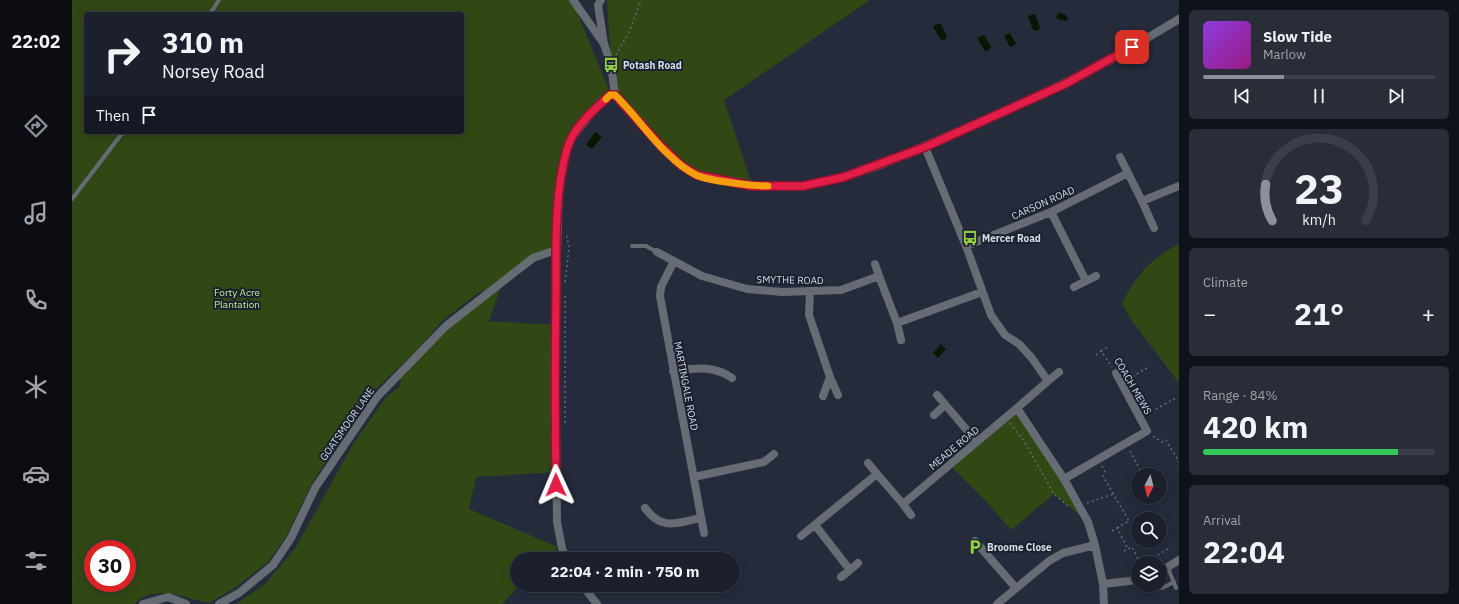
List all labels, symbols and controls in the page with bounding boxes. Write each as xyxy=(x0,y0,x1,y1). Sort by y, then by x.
text: 310 m xyxy=(162,24,244,61)
text: Slow Tide xyxy=(1263,27,1332,46)
icon: right xyxy=(96,28,148,80)
text: 22:02 xyxy=(11,30,61,53)
pin xyxy=(1115,30,1149,64)
icon: arrive xyxy=(1121,36,1143,58)
text: Marlow xyxy=(1263,46,1306,63)
bus stop icon: Potash Road xyxy=(602,56,620,74)
place label: Potash Road xyxy=(623,59,682,72)
text: Norsey Road xyxy=(162,60,265,83)
icon: previous xyxy=(1231,85,1253,107)
icon: pause xyxy=(1308,85,1330,107)
icon: next xyxy=(1385,85,1407,107)
icon: arrive xyxy=(138,104,160,126)
text: Then xyxy=(96,106,130,125)
icon: directions xyxy=(22,112,50,140)
text: 23 xyxy=(1294,161,1344,215)
street label: CARSON ROAD xyxy=(1009,183,1077,223)
icon: music xyxy=(22,199,50,227)
text: km/h xyxy=(1302,210,1336,229)
bus stop icon: Mercer Road xyxy=(961,229,979,247)
place label: Mercer Road xyxy=(982,232,1041,245)
street label: SMYTHE ROAD xyxy=(756,273,824,287)
text: Climate xyxy=(1203,274,1248,291)
icon: phone xyxy=(22,286,50,314)
park label: Forty Acre Plantation xyxy=(214,286,261,311)
text: 21° xyxy=(1294,294,1344,333)
text: − xyxy=(1203,299,1216,328)
text: + xyxy=(1422,299,1435,328)
street label: MARTINGALE ROAD xyxy=(671,340,701,432)
street label: COACH MEWS xyxy=(1111,355,1155,417)
icon: climate xyxy=(22,373,50,401)
street label: GOATSMOOR LANE xyxy=(317,385,377,463)
text: Range · 84% xyxy=(1203,387,1277,404)
text: 420 km xyxy=(1203,407,1308,446)
street label: MEADE ROAD xyxy=(926,423,982,473)
icon: car xyxy=(22,460,50,488)
position arrow xyxy=(535,464,577,506)
north arrow xyxy=(1131,468,1167,504)
map controls xyxy=(1131,468,1167,592)
button: search xyxy=(1131,512,1167,548)
text: Arrival xyxy=(1203,512,1241,529)
text: 22:04 xyxy=(1203,532,1285,571)
parking icon: Broome Close xyxy=(966,538,984,556)
speed limit sign: 30 xyxy=(84,540,136,592)
place label: Broome Close xyxy=(987,541,1052,554)
icon: filters xyxy=(22,547,50,575)
button: layers xyxy=(1131,556,1167,592)
text: 22:04 · 2 min · 750 m xyxy=(551,562,699,581)

